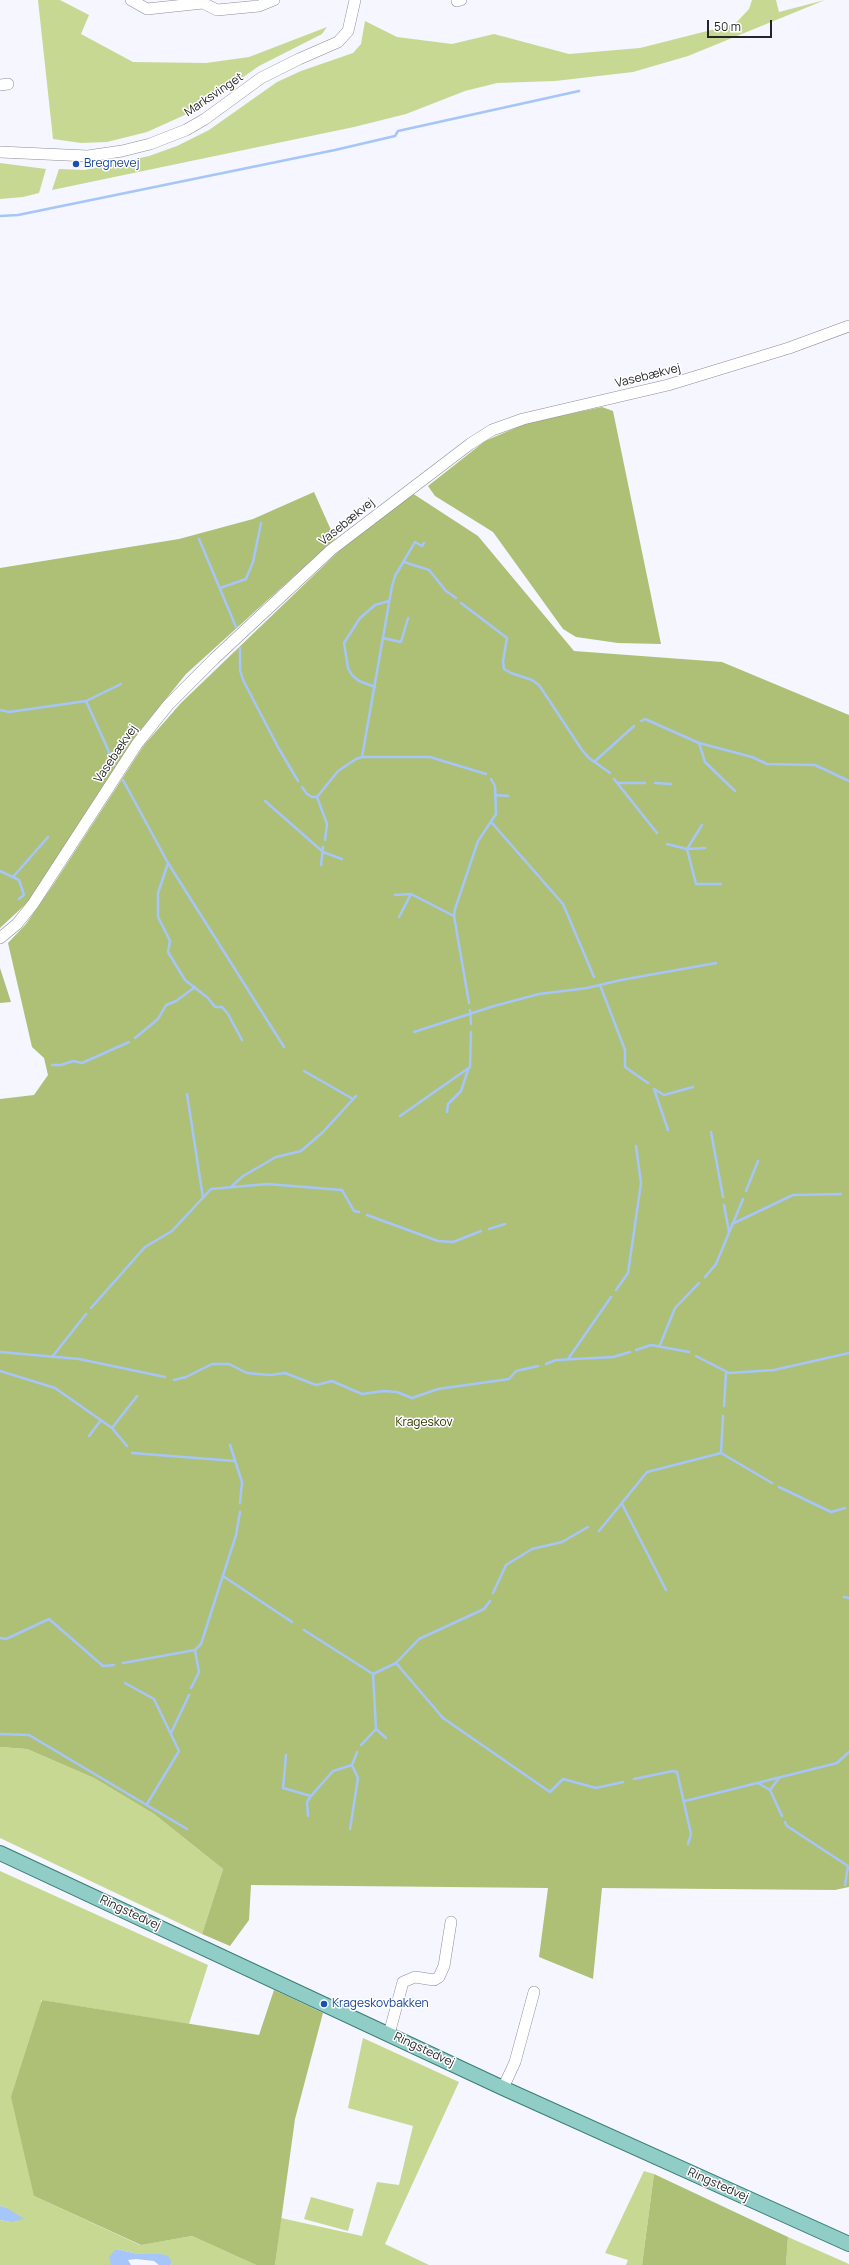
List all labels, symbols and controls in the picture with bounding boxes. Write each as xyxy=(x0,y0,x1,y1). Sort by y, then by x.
scale bar xyxy=(709,12,774,38)
text: 50 m xyxy=(714,18,741,35)
street label: Marksvinget xyxy=(182,70,246,120)
place label: Bregnevej xyxy=(84,157,139,171)
marker: Bregnevej xyxy=(71,159,81,169)
street label: Vasebækvej xyxy=(614,361,682,391)
street label: Vasebækvej xyxy=(316,495,378,549)
street label: Vasebækvej xyxy=(91,722,141,786)
park label: Krageskov xyxy=(395,1416,453,1430)
street label: Ringstedvej xyxy=(97,1893,163,1933)
place label: Krageskovbakken xyxy=(332,1997,429,2011)
marker: Krageskovbakken xyxy=(319,1999,329,2009)
street label: Ringstedvej xyxy=(391,2030,457,2070)
street label: Ringstedvej xyxy=(685,2165,751,2205)

